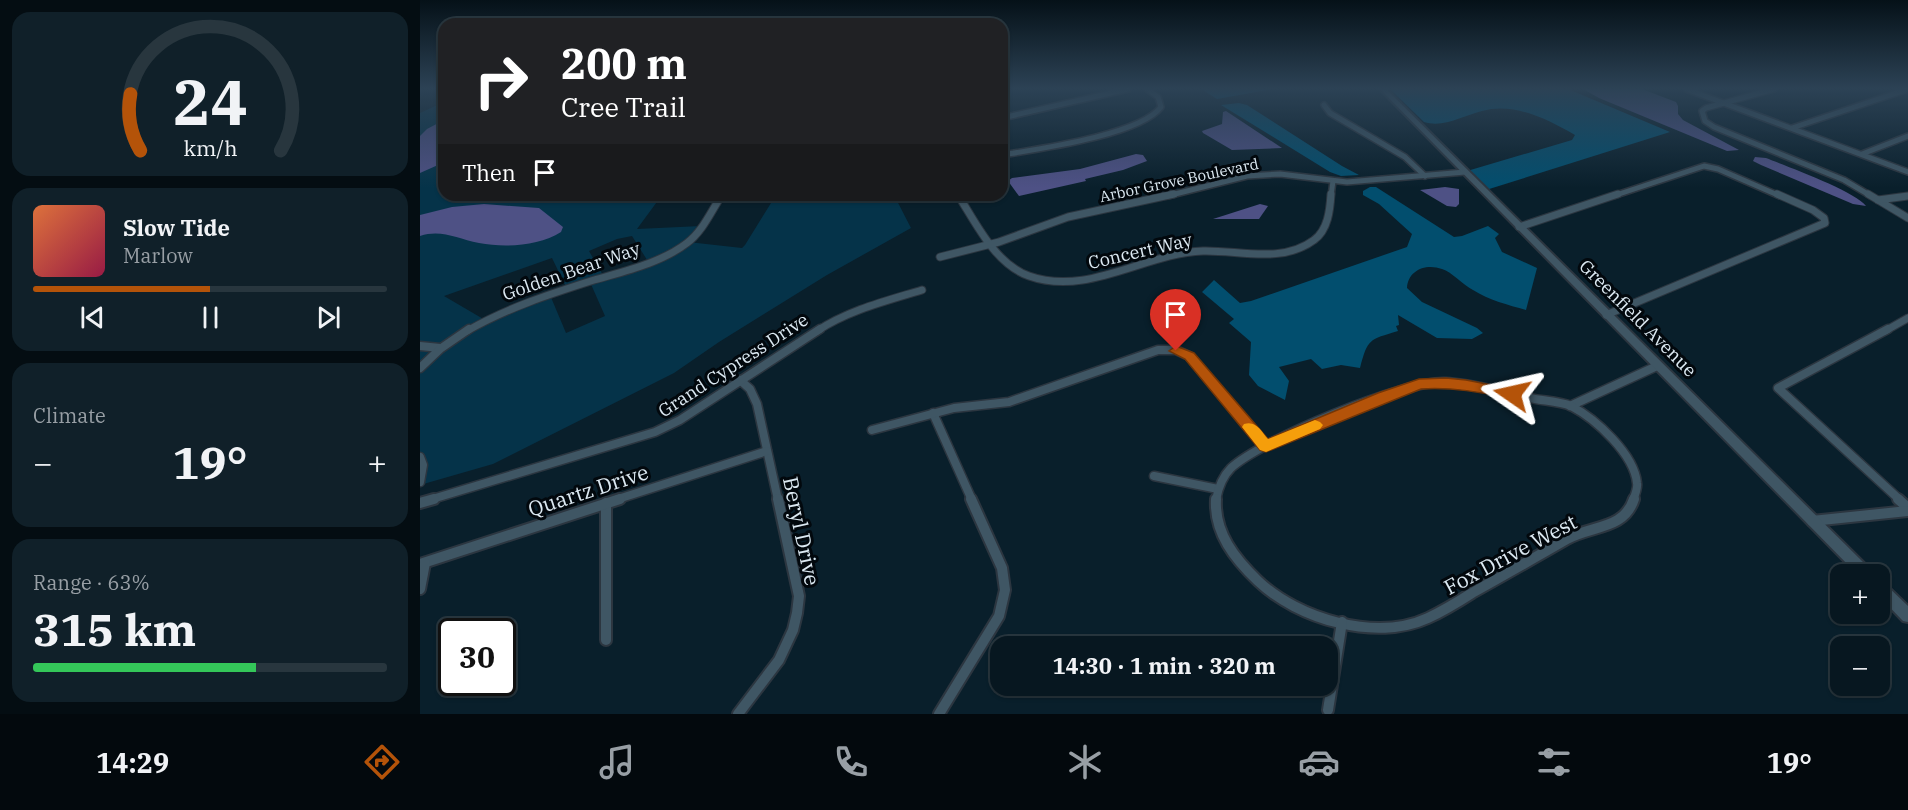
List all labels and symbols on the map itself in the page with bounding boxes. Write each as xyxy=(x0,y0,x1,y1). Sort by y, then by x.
street label: Arbor Grove Boulevard xyxy=(1098,154,1260,206)
street label: Concert Way xyxy=(1086,228,1195,274)
street label: Golden Bear Way xyxy=(499,237,643,305)
street label: Greenfield Avenue xyxy=(1575,255,1701,381)
pin xyxy=(1150,289,1201,351)
street label: Grand Cypress Drive xyxy=(654,308,812,422)
position arrow xyxy=(1480,362,1544,426)
street label: Quartz Drive xyxy=(524,457,652,523)
street label: Beryl Drive xyxy=(777,474,827,588)
street label: Fox Drive West xyxy=(1439,507,1581,601)
speed limit sign: 30 xyxy=(438,618,516,696)

